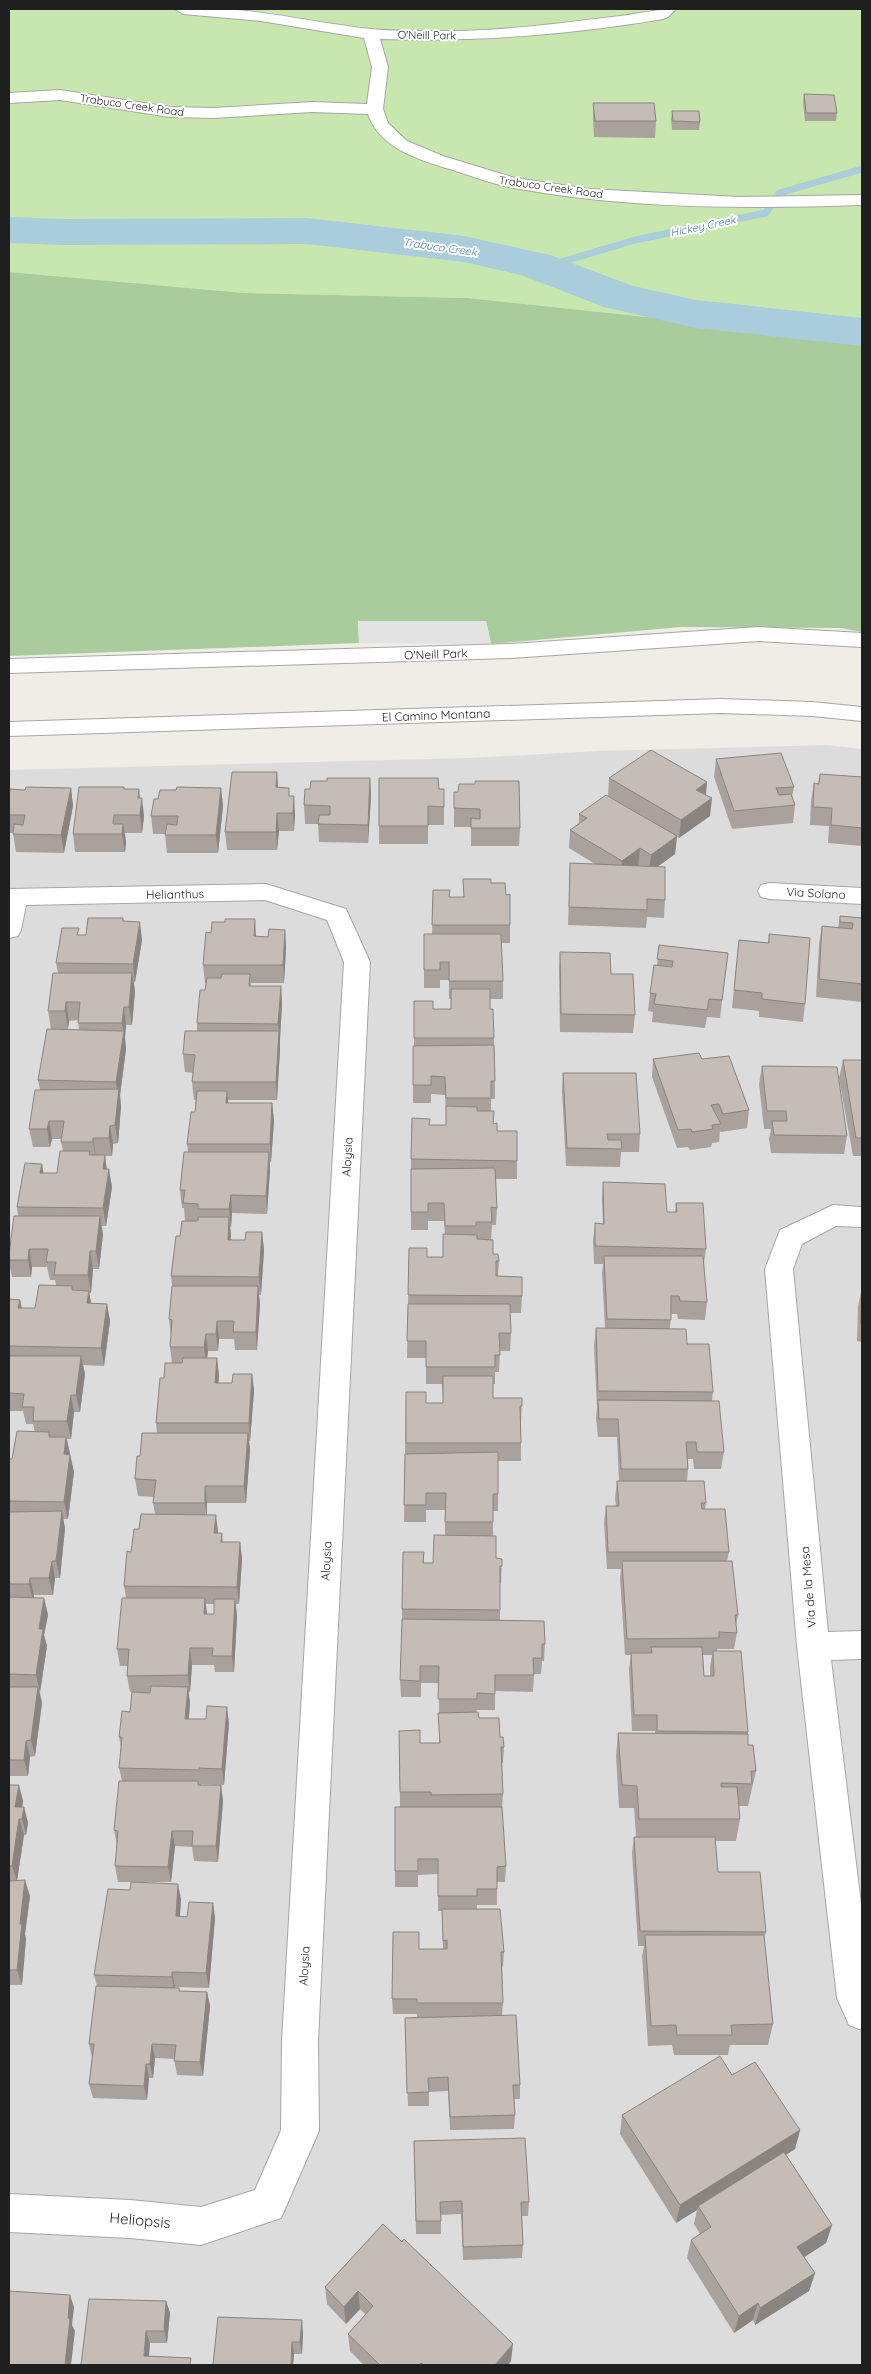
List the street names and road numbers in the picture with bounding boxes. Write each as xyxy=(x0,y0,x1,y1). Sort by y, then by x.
street label: O'Neill Park xyxy=(398,27,456,43)
street label: Trabuco Creek Road xyxy=(79,91,185,119)
street label: Trabuco Creek Road xyxy=(498,173,604,201)
street label: O'Neill Park xyxy=(404,645,468,663)
street label: El Camino Montana xyxy=(381,706,491,724)
street label: Via Solano xyxy=(786,884,846,902)
street label: Helianthus xyxy=(146,886,205,902)
street label: Aloysia xyxy=(338,1137,356,1177)
street label: Aloysia xyxy=(317,1541,335,1581)
street label: Via de la Mesa xyxy=(797,1546,819,1628)
street label: Aloysia xyxy=(295,1946,313,1986)
street label: Heliopsis xyxy=(109,2208,171,2232)

